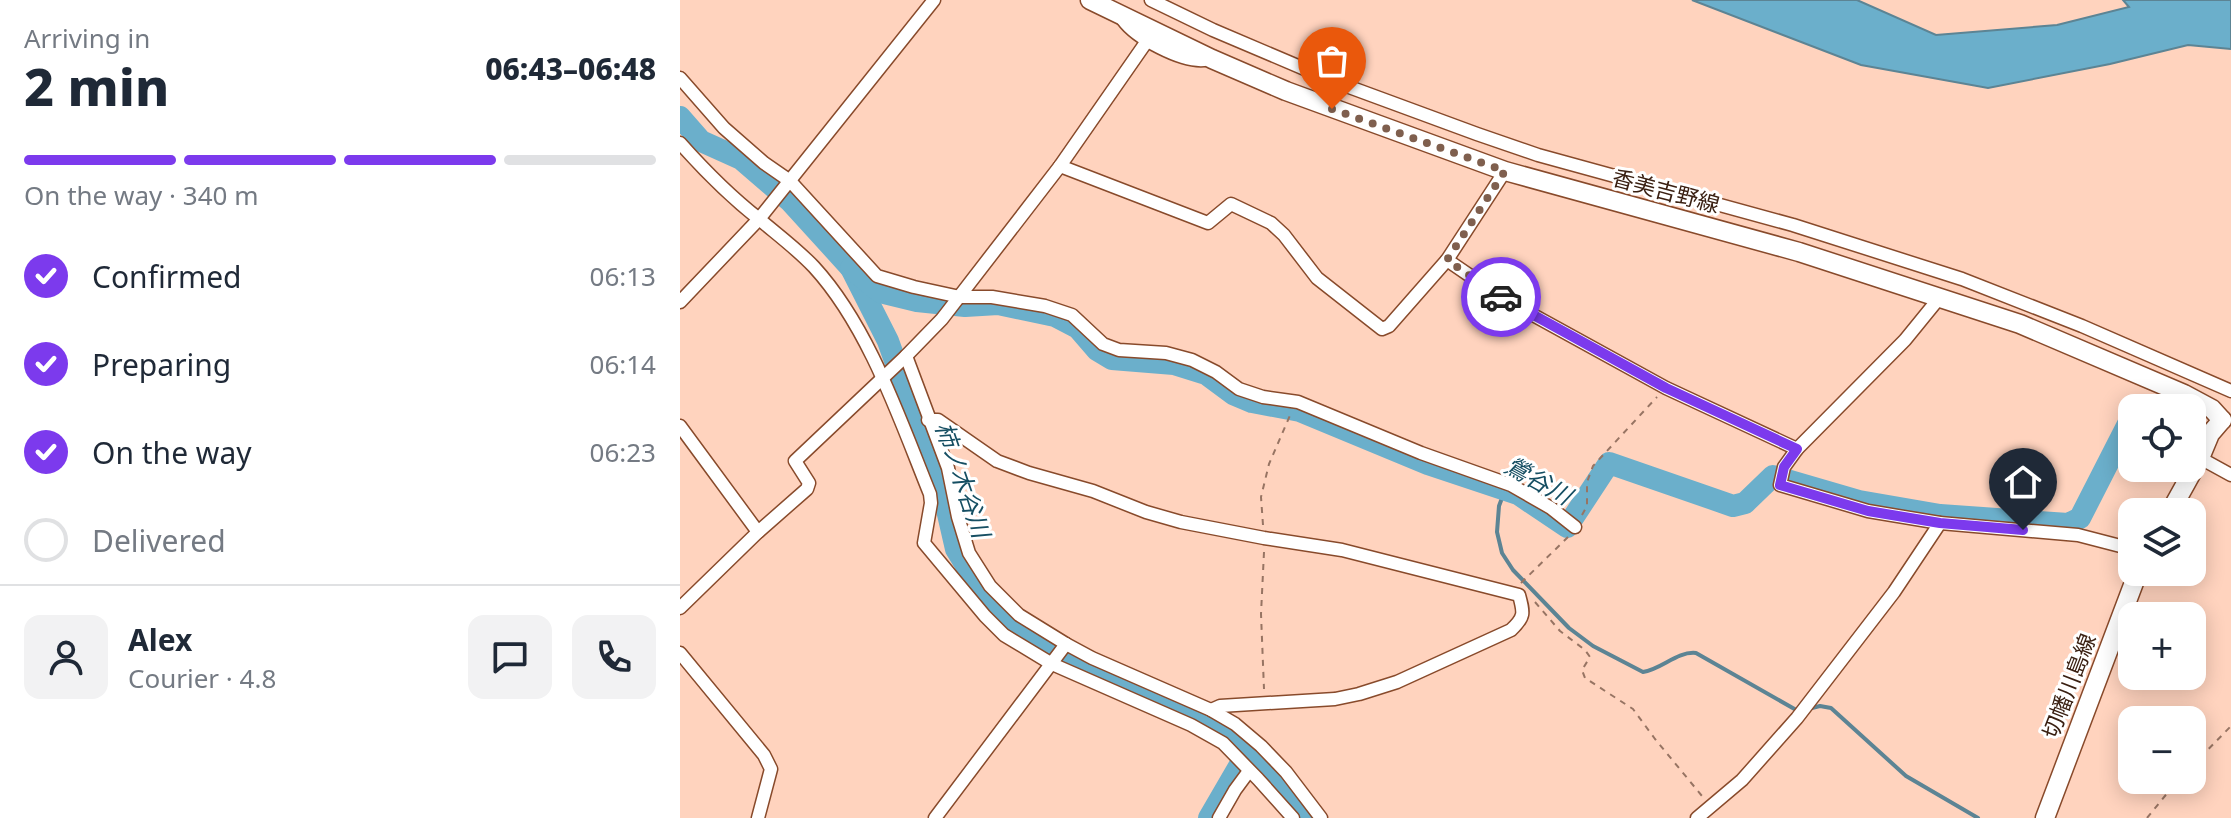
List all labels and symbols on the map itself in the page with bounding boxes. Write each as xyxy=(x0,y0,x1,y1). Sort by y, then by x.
pin xyxy=(1298,27,1366,109)
street label: 香美吉野線 xyxy=(1609,161,1723,219)
courier xyxy=(1461,257,1541,337)
water label: 柿ノ木谷川 xyxy=(928,417,1000,544)
water label: 鶯谷川 xyxy=(1499,448,1581,513)
pin xyxy=(1989,448,2057,530)
street label: 切幡川島線 xyxy=(2034,629,2102,742)

